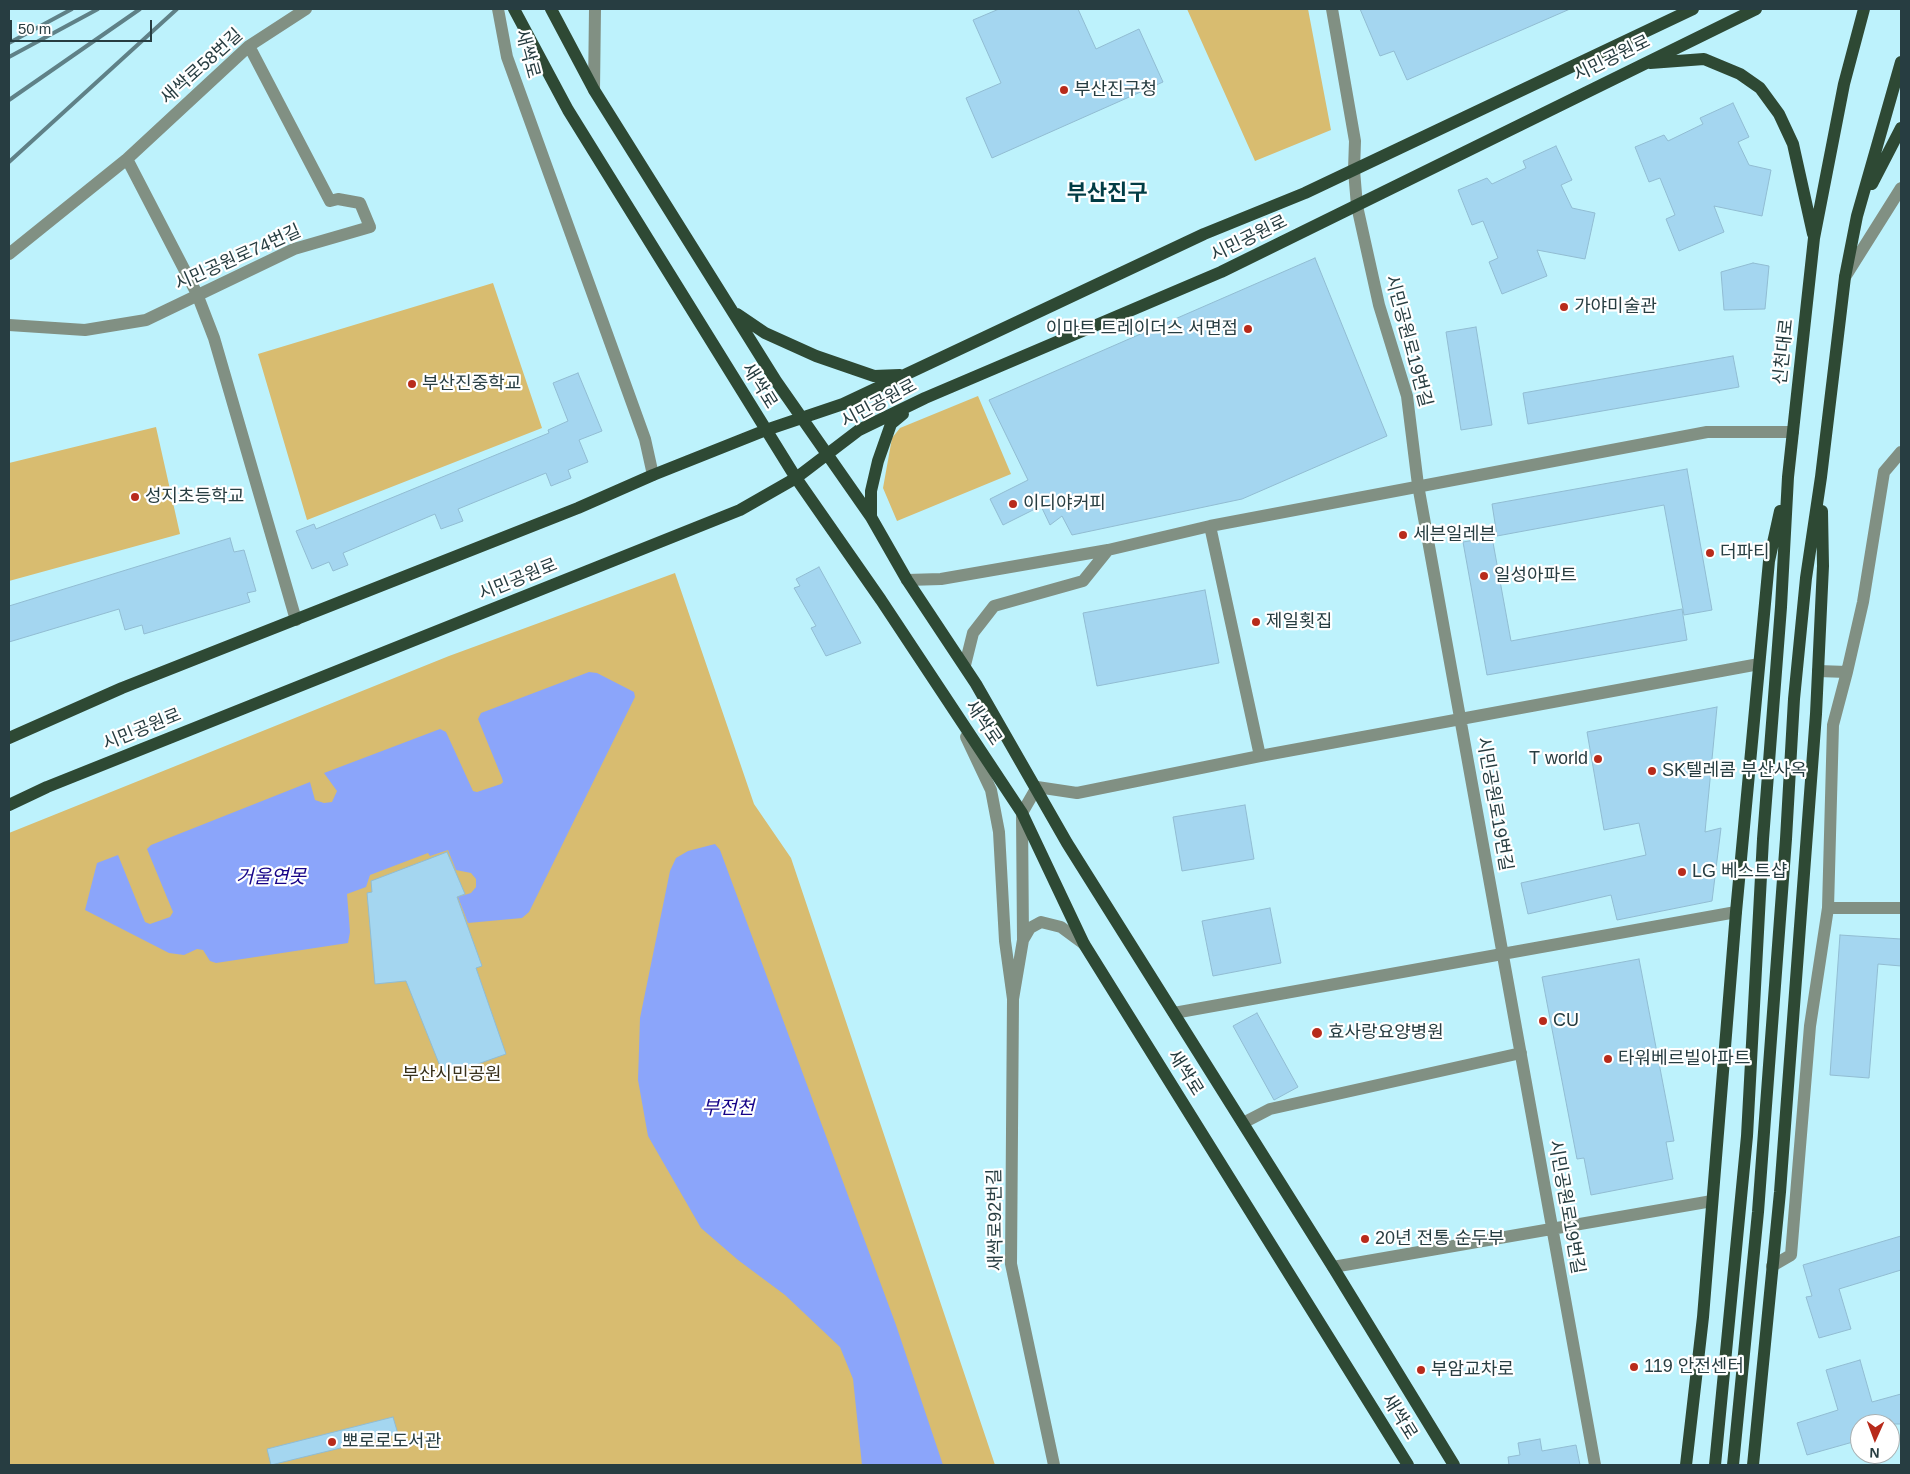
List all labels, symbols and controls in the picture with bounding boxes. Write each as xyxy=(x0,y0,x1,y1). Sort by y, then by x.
scale bar xyxy=(12,10,155,42)
text: 50 m xyxy=(18,20,51,37)
street label: 새싹로58번길 xyxy=(157,25,247,109)
street label: 새싹로 xyxy=(510,27,544,81)
street label: 시민공원로 xyxy=(1570,31,1654,87)
place label: 부산진구청 xyxy=(1074,79,1157,101)
marker: 부산진구청 xyxy=(1058,84,1070,96)
district label: 부산진구 xyxy=(1067,181,1147,207)
street label: 시민공원로 xyxy=(1207,211,1291,267)
street label: 시민공원로74번길 xyxy=(172,220,304,296)
street label: 시민공원로19번길 xyxy=(1380,273,1436,409)
place label: 가야미술관 xyxy=(1574,296,1657,318)
marker: 가야미술관 xyxy=(1558,301,1570,313)
place label: 이마트 트레이더스 서면점 xyxy=(1046,318,1238,340)
street label: 신천대로 xyxy=(1770,318,1798,386)
marker: 이마트 트레이더스 서면점 xyxy=(1242,323,1254,335)
street label: 새싹로 xyxy=(737,359,781,413)
place label: 부산진중학교 xyxy=(422,373,521,395)
street label: 시민공원로 xyxy=(837,375,921,433)
marker: 부산진중학교 xyxy=(406,378,418,390)
place label: 성지초등학교 xyxy=(145,486,244,508)
marker: 성지초등학교 xyxy=(129,491,141,503)
place label: 이디야커피 xyxy=(1023,493,1106,515)
marker: 이디야커피 xyxy=(1007,498,1019,510)
place label: 세븐일레븐 xyxy=(1413,524,1496,546)
marker: 세븐일레븐 xyxy=(1397,529,1409,541)
place label: 더파티 xyxy=(1720,542,1770,564)
marker: 더파티 xyxy=(1704,547,1716,559)
street label: 시민공원로 xyxy=(476,554,560,606)
place label: 일성아파트 xyxy=(1494,565,1577,587)
marker: 일성아파트 xyxy=(1478,570,1490,582)
place label: 제일횟집 xyxy=(1266,611,1332,633)
marker: 제일횟집 xyxy=(1250,616,1262,628)
street label: 새싹로 xyxy=(960,696,1006,750)
street label: 시민공원로 xyxy=(100,704,184,756)
street label: 시민공원로19번길 xyxy=(1472,735,1516,873)
place label: T world xyxy=(1529,748,1588,770)
marker: T world xyxy=(1592,753,1604,765)
place label: SK텔레콤 부산사옥 xyxy=(1662,760,1807,782)
marker: SK텔레콤 부산사옥 xyxy=(1646,765,1658,777)
place label: LG 베스트샵 xyxy=(1692,861,1787,883)
marker: LG 베스트샵 xyxy=(1676,866,1688,878)
water label: 거울연못 xyxy=(236,867,306,889)
place label: CU xyxy=(1553,1010,1579,1032)
marker: CU xyxy=(1537,1015,1549,1027)
place label: 효사랑요양병원 xyxy=(1328,1022,1444,1044)
marker: 효사랑요양병원 xyxy=(1310,1026,1324,1040)
street label: 새싹로 xyxy=(1163,1046,1207,1100)
place label: 타워베르빌아파트 xyxy=(1618,1048,1750,1070)
marker: 타워베르빌아파트 xyxy=(1602,1053,1614,1065)
park label: 부산시민공원 xyxy=(402,1064,502,1086)
water label: 부전천 xyxy=(702,1098,754,1120)
street label: 시민공원로19번길 xyxy=(1544,1138,1588,1276)
street label: 새싹로92번길 xyxy=(984,1168,1008,1272)
place label: 20년 전통 순두부 xyxy=(1375,1228,1504,1250)
marker: 20년 전통 순두부 xyxy=(1359,1233,1371,1245)
place label: 119 안전센터 xyxy=(1644,1356,1744,1378)
place label: 부암교차로 xyxy=(1431,1359,1514,1381)
marker: 119 안전센터 xyxy=(1628,1361,1640,1373)
marker: 부암교차로 xyxy=(1415,1364,1427,1376)
street label: 새싹로 xyxy=(1377,1390,1421,1444)
north arrow xyxy=(1850,1414,1900,1464)
place label: 뽀로로도서관 xyxy=(342,1431,441,1453)
marker: 뽀로로도서관 xyxy=(326,1436,338,1448)
text: N xyxy=(1869,1445,1880,1461)

